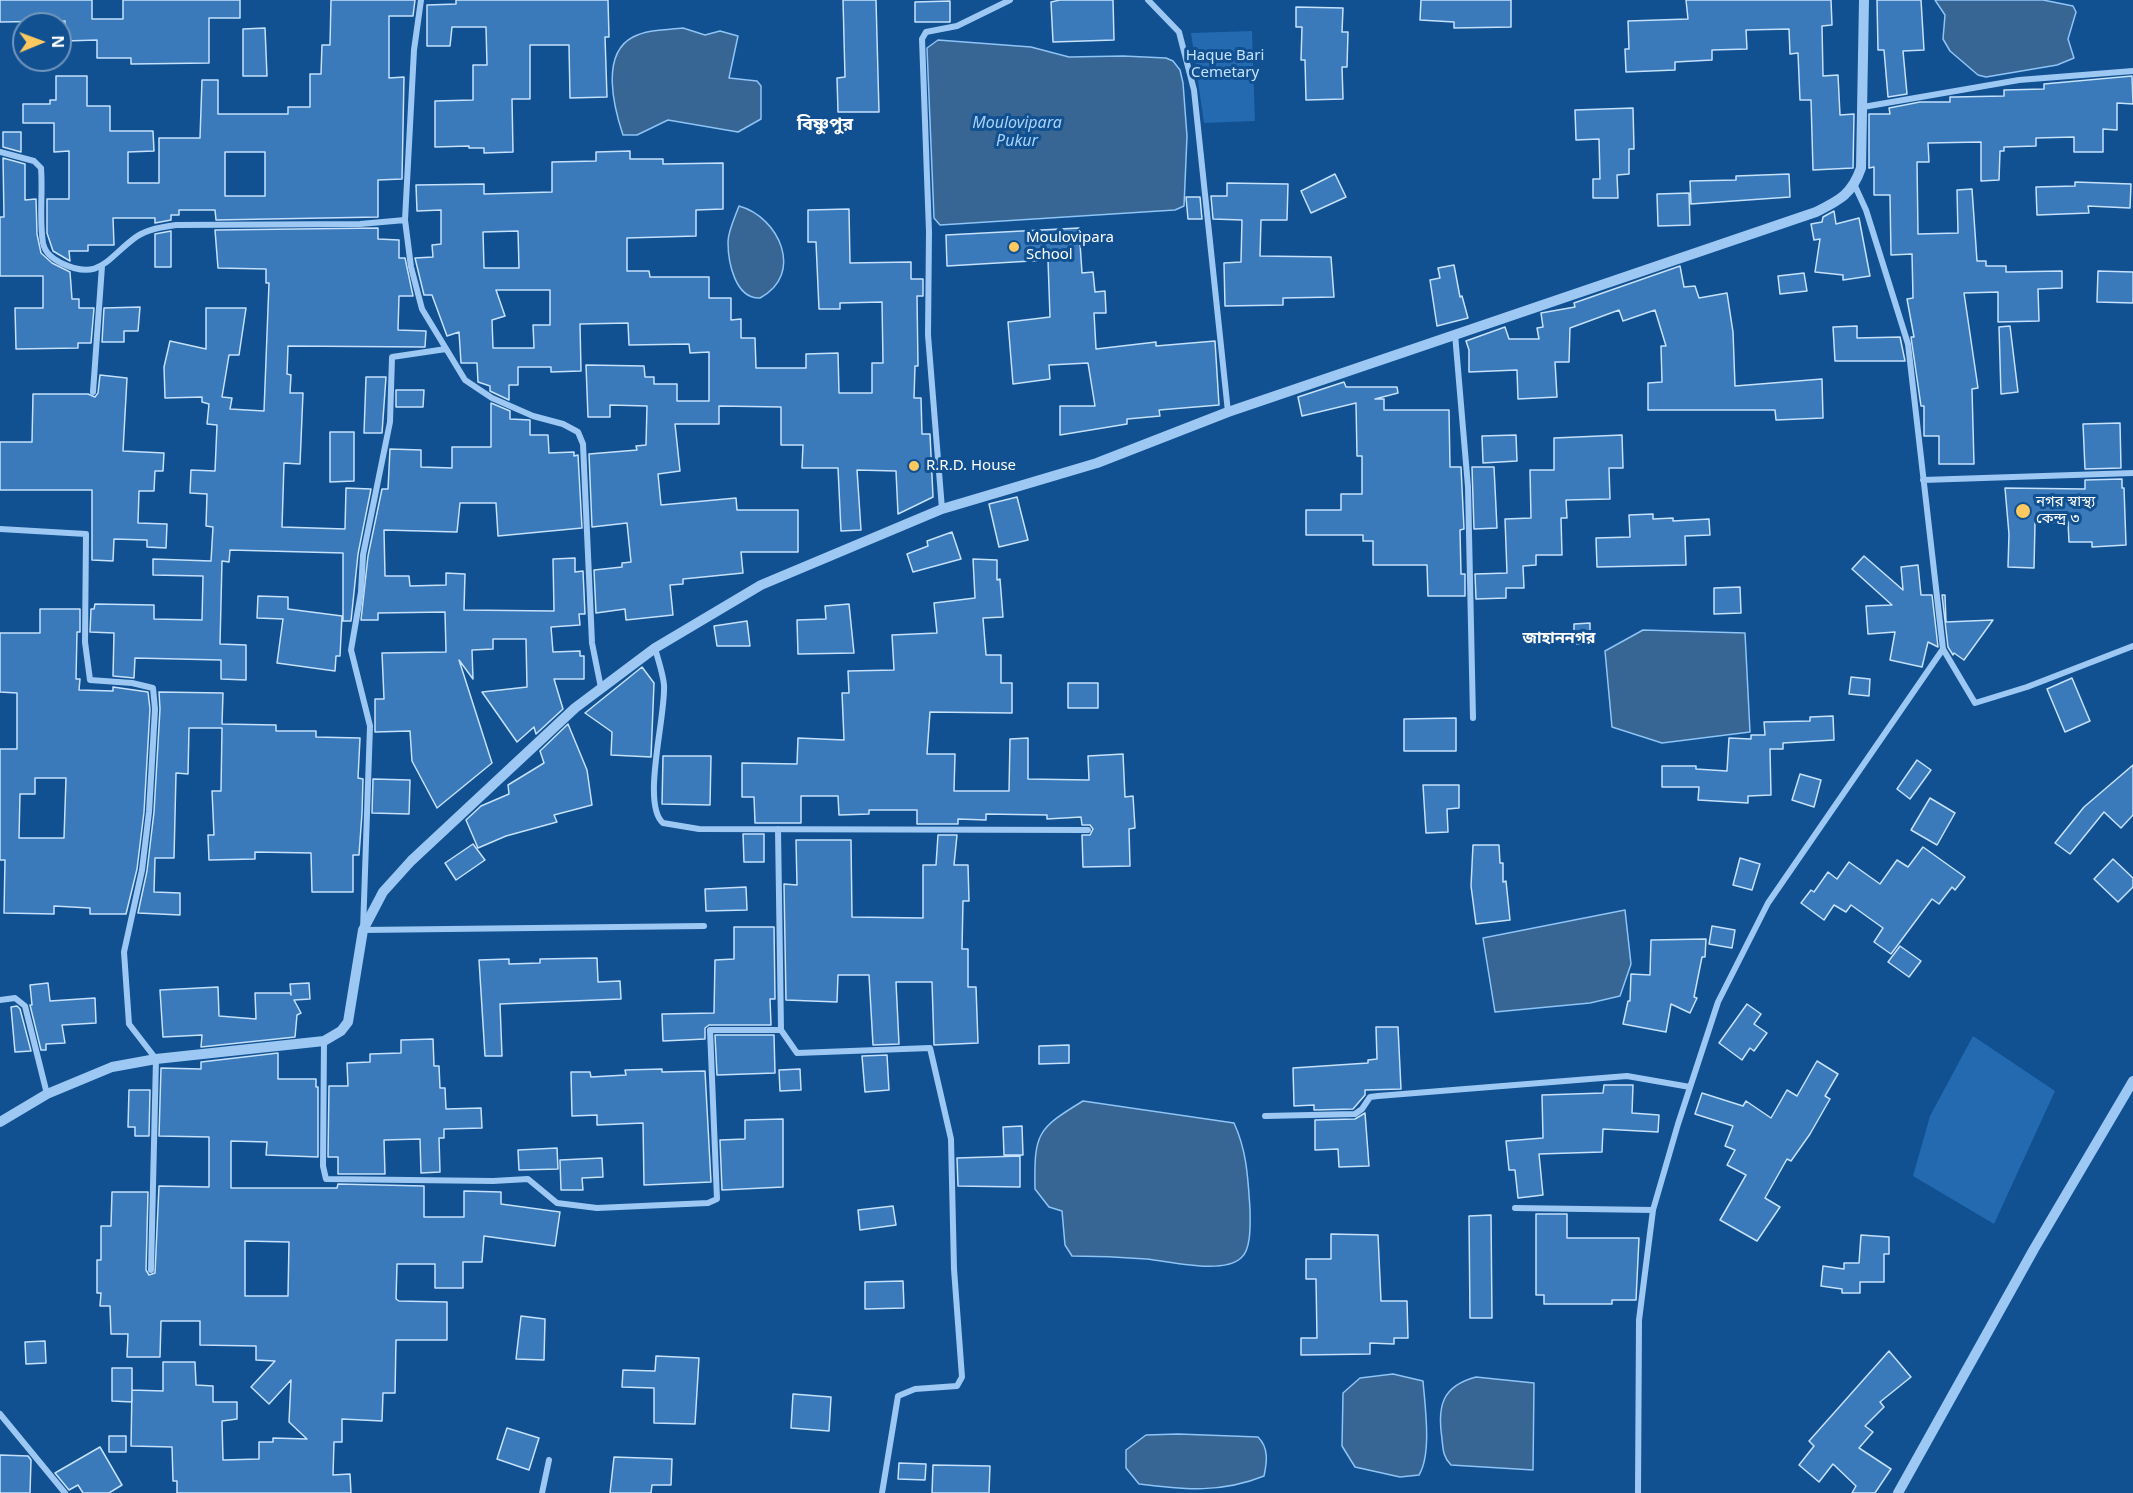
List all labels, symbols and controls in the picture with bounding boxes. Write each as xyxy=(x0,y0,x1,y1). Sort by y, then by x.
north arrow xyxy=(12,12,72,72)
text: N xyxy=(47,35,69,48)
park label: Haque Bari Cemetary xyxy=(1186,47,1264,82)
water label: Moulovipara Pukur xyxy=(972,113,1062,151)
district label: বিষ্ণুপুর xyxy=(797,114,853,136)
place label: Moulovipara School xyxy=(1026,229,1114,264)
marker: Moulovipara School xyxy=(1007,240,1021,254)
place label: R.R.D. House xyxy=(926,457,1016,475)
marker: R.R.D. House xyxy=(907,459,921,473)
place label: নগর স্বাস্থ্য কেন্দ্র ৩ xyxy=(2036,493,2095,528)
marker: নগর স্বাস্থ্য কেন্দ্র ৩ xyxy=(2014,502,2032,520)
district label: জাহাননগর xyxy=(1523,628,1595,648)

